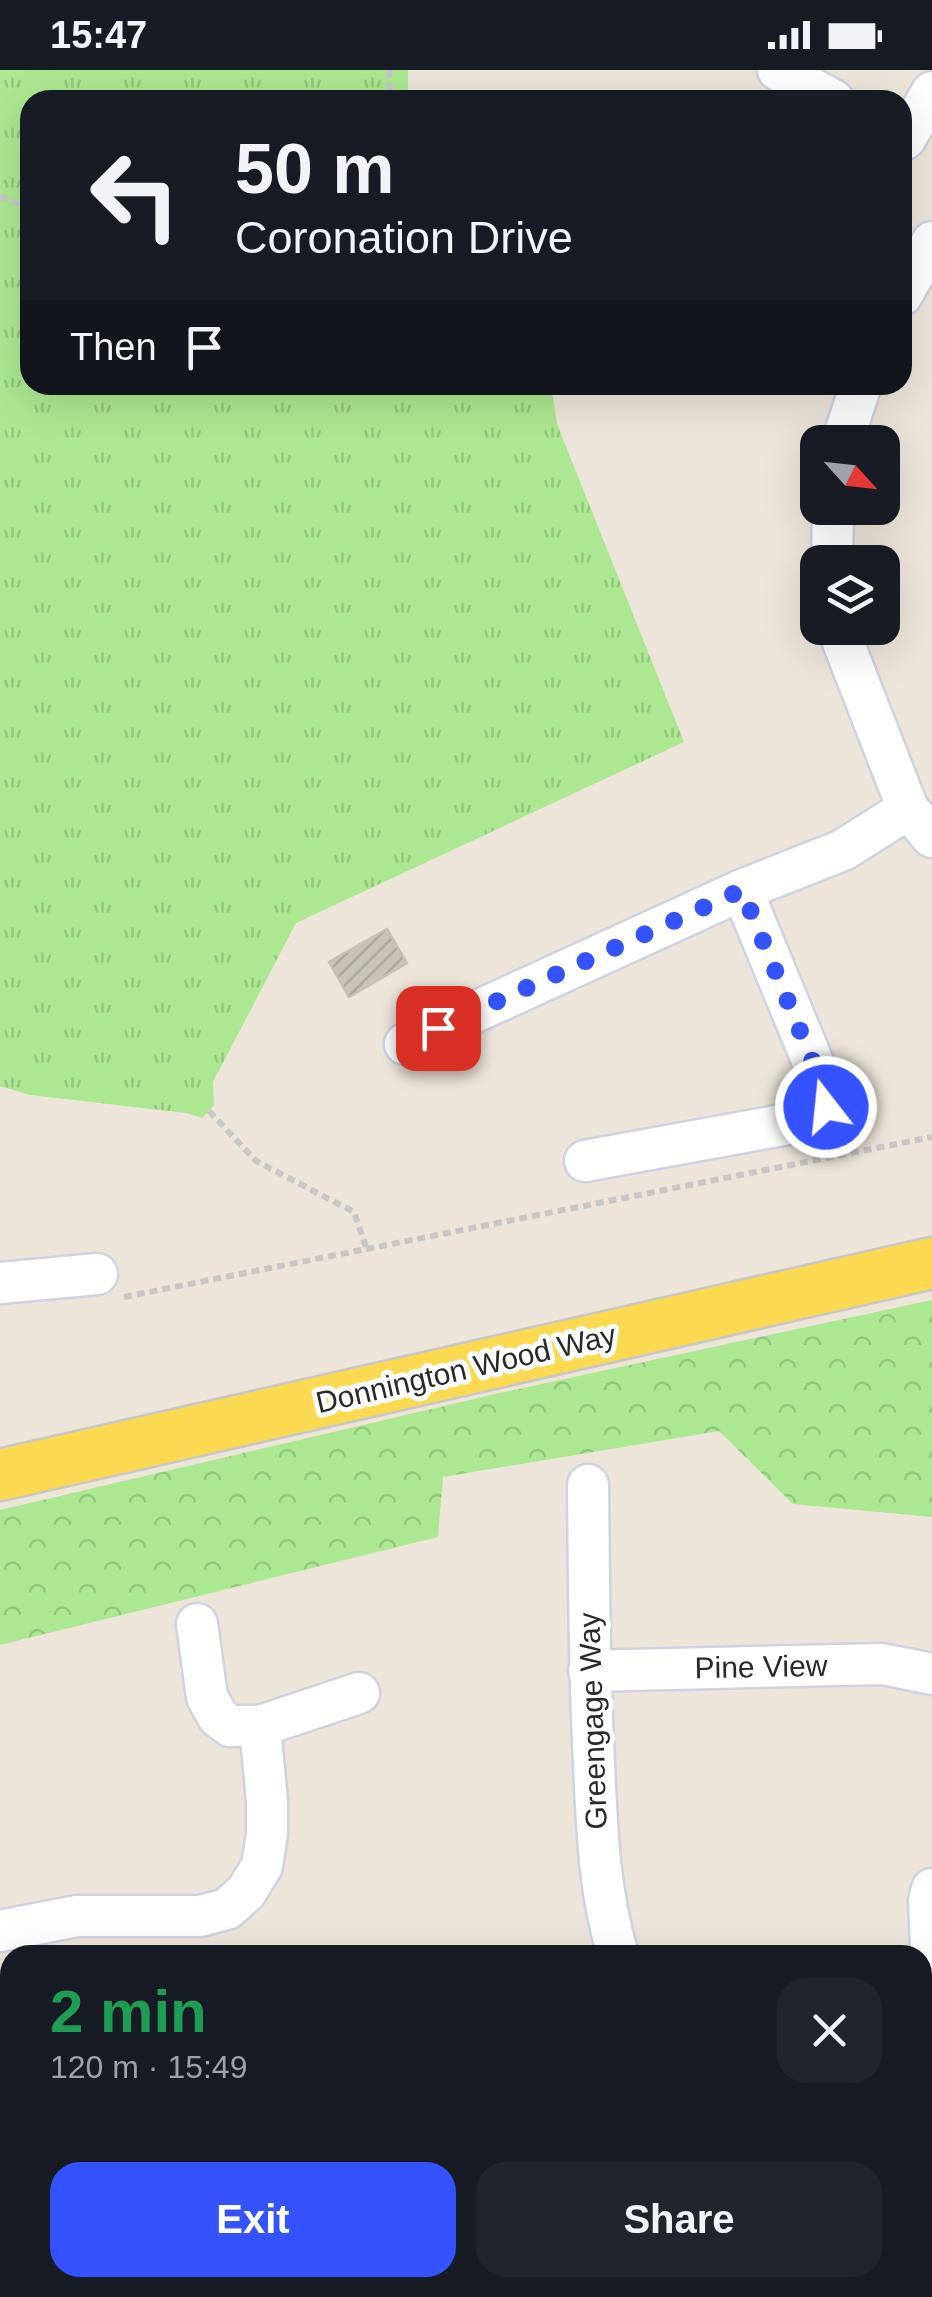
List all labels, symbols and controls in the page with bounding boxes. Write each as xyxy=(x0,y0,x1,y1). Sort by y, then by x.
text: 15:47 xyxy=(50,14,147,56)
icon: left xyxy=(70,130,200,260)
text: 50 m xyxy=(235,130,395,208)
text: Coronation Drive xyxy=(235,212,573,263)
icon: arrive xyxy=(177,320,232,375)
text: Then xyxy=(70,326,157,368)
north arrow xyxy=(800,425,900,525)
map controls xyxy=(800,425,900,645)
button: layers xyxy=(800,545,900,645)
pin xyxy=(396,986,481,1071)
icon: arrive xyxy=(411,1001,466,1056)
position arrow xyxy=(774,1055,878,1159)
street label: Donnington Wood Way xyxy=(313,1318,619,1419)
street label: Greengage Way xyxy=(572,1612,613,1830)
street label: Pine View xyxy=(694,1649,828,1684)
text: 2 min xyxy=(50,1978,207,2045)
button: close xyxy=(777,1978,882,2083)
text: 120 m · 15:49 xyxy=(50,2049,247,2085)
button: Exit xyxy=(50,2162,456,2277)
button: Share xyxy=(476,2162,882,2277)

